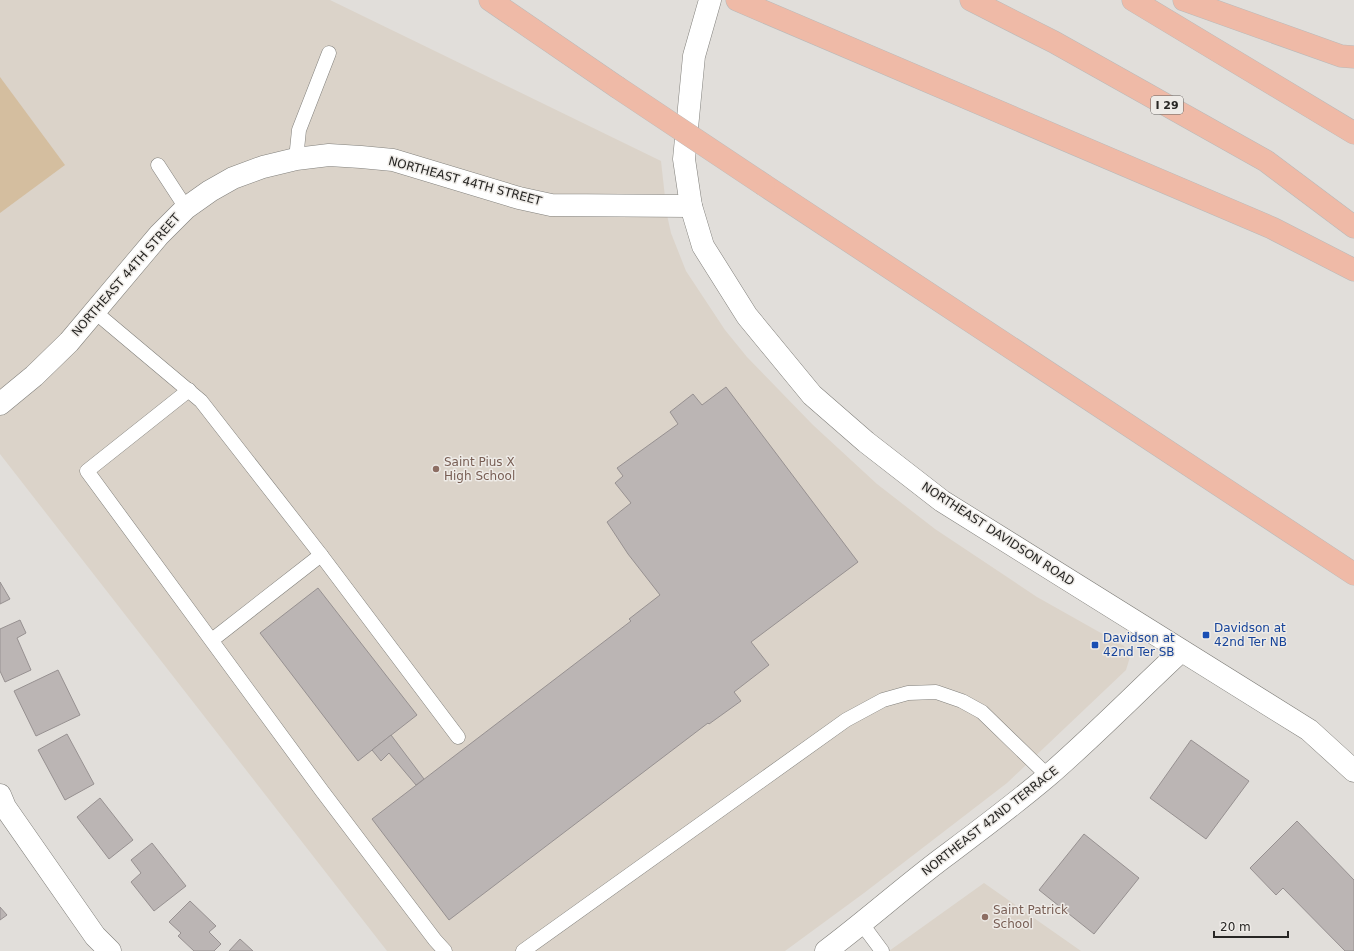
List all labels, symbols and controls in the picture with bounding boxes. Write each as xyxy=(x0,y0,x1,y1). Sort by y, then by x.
road number: I 29 xyxy=(1151,96,1183,114)
street label: NORTHEAST 44TH STREET xyxy=(387,154,544,208)
street label: NORTHEAST 44TH STREET xyxy=(69,210,184,339)
place label: Saint Pius X High School xyxy=(444,455,515,483)
marker: Saint Pius X High School xyxy=(431,464,441,474)
street label: NORTHEAST DAVIDSON ROAD xyxy=(919,479,1077,589)
place label: Davidson at 42nd Ter NB xyxy=(1214,621,1287,649)
marker: Davidson at 42nd Ter NB xyxy=(1201,630,1211,640)
place label: Davidson at 42nd Ter SB xyxy=(1103,631,1175,659)
marker: Davidson at 42nd Ter SB xyxy=(1090,640,1100,650)
street label: NORTHEAST 42ND TERRACE xyxy=(919,763,1061,879)
place label: Saint Patrick School xyxy=(993,903,1068,931)
marker: Saint Patrick School xyxy=(980,912,990,922)
scale bar xyxy=(1214,913,1288,939)
text: 20 m xyxy=(1220,920,1251,934)

